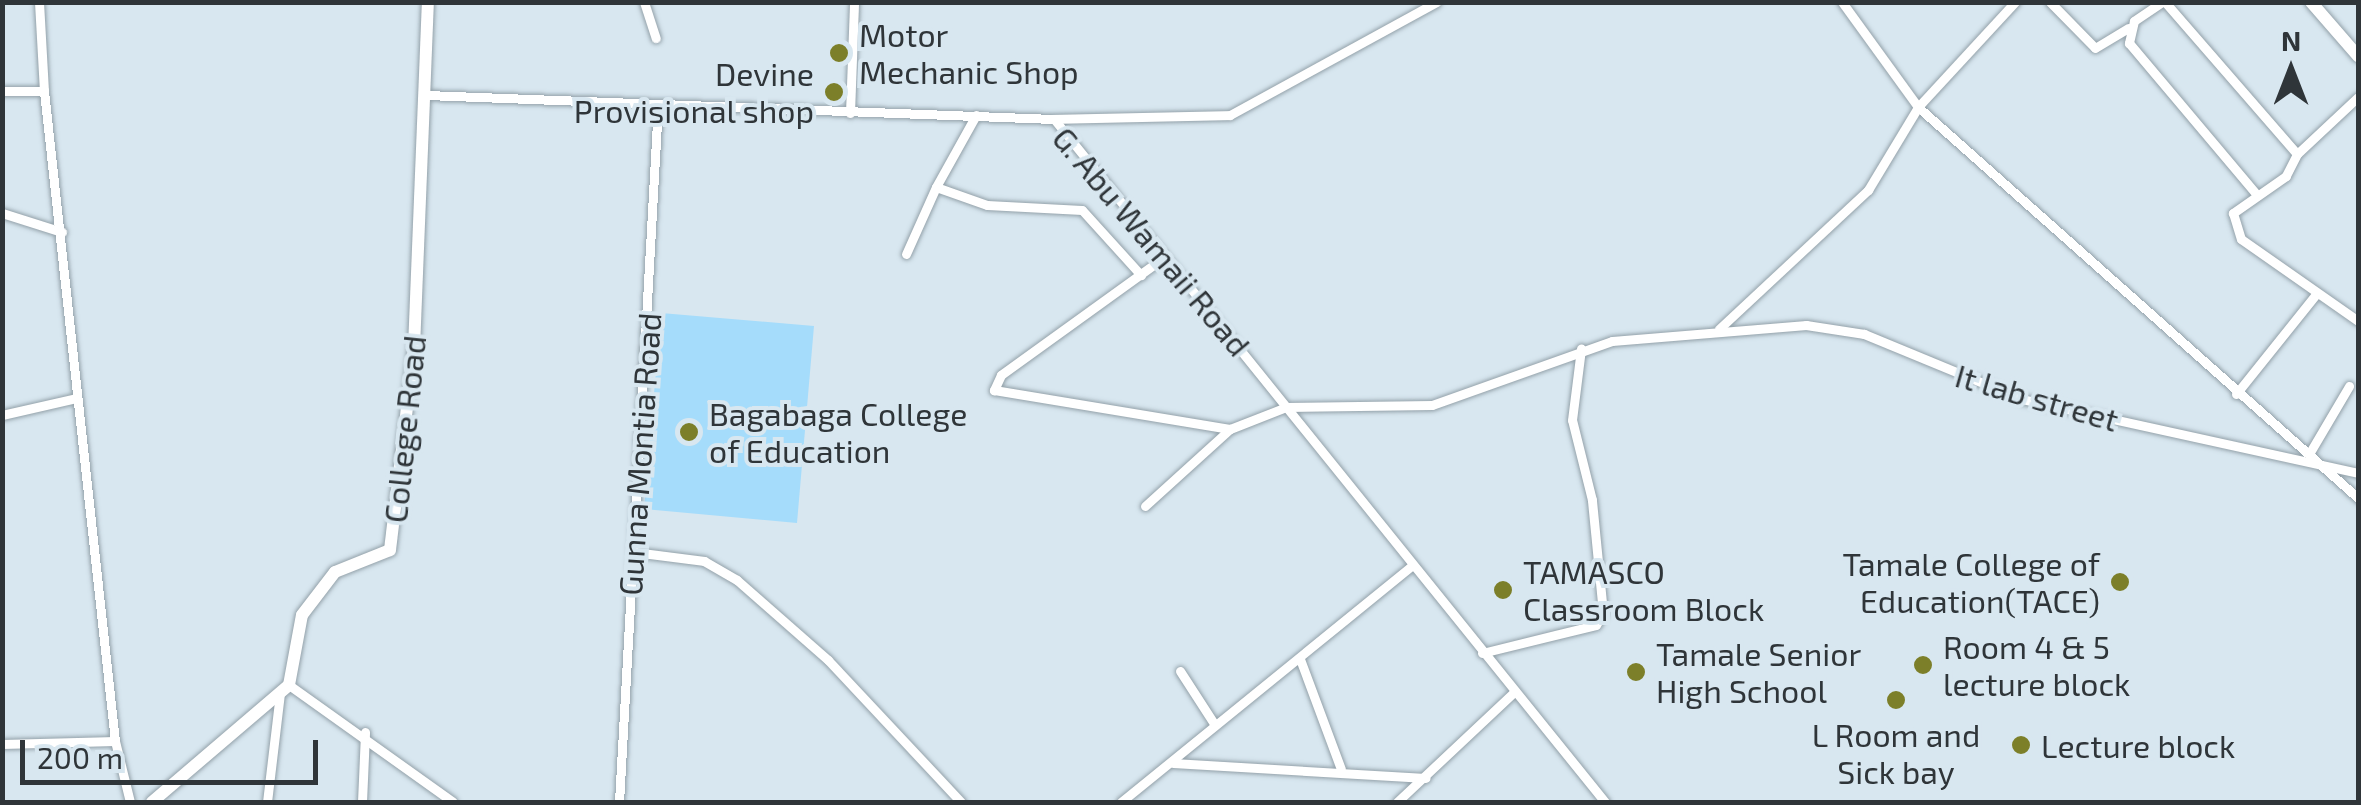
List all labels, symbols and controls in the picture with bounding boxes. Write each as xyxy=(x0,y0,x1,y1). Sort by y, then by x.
place label: Motor Mechanic Shop xyxy=(859,16,1079,91)
north arrow xyxy=(2241,20,2341,120)
text: N xyxy=(2281,23,2301,57)
marker: Motor Mechanic Shop xyxy=(828,42,850,64)
place label: Devine Provisional shop xyxy=(573,55,814,130)
marker: Devine Provisional shop xyxy=(823,81,845,103)
street label: G. Abu Wamaii Road xyxy=(1045,118,1259,364)
street label: Gunna Montia Road xyxy=(610,311,668,597)
street label: College Road xyxy=(375,333,433,525)
street label: It lab street xyxy=(1951,355,2123,439)
place label: Bagabaga College of Education xyxy=(709,395,967,470)
marker: Bagabaga College of Education xyxy=(678,421,700,443)
place label: Tamale College of Education(TACE) xyxy=(1842,545,2100,620)
place label: TAMASCO Classroom Block xyxy=(1523,553,1764,628)
marker: Tamale College of Education(TACE) xyxy=(2109,571,2131,593)
marker: TAMASCO Classroom Block xyxy=(1492,579,1514,601)
place label: Room 4 & 5 lecture block xyxy=(1943,628,2130,703)
place label: Tamale Senior High School xyxy=(1656,635,1861,710)
marker: Room 4 & 5 lecture block xyxy=(1912,654,1934,676)
marker: Tamale Senior High School xyxy=(1625,661,1647,683)
marker: L Room and Sick bay xyxy=(1885,689,1907,711)
place label: L Room and Sick bay xyxy=(1811,716,1981,791)
scale bar xyxy=(25,720,322,782)
place label: Lecture block xyxy=(2041,726,2235,764)
marker: Lecture block xyxy=(2010,734,2032,756)
text: 200 m xyxy=(37,739,123,775)

